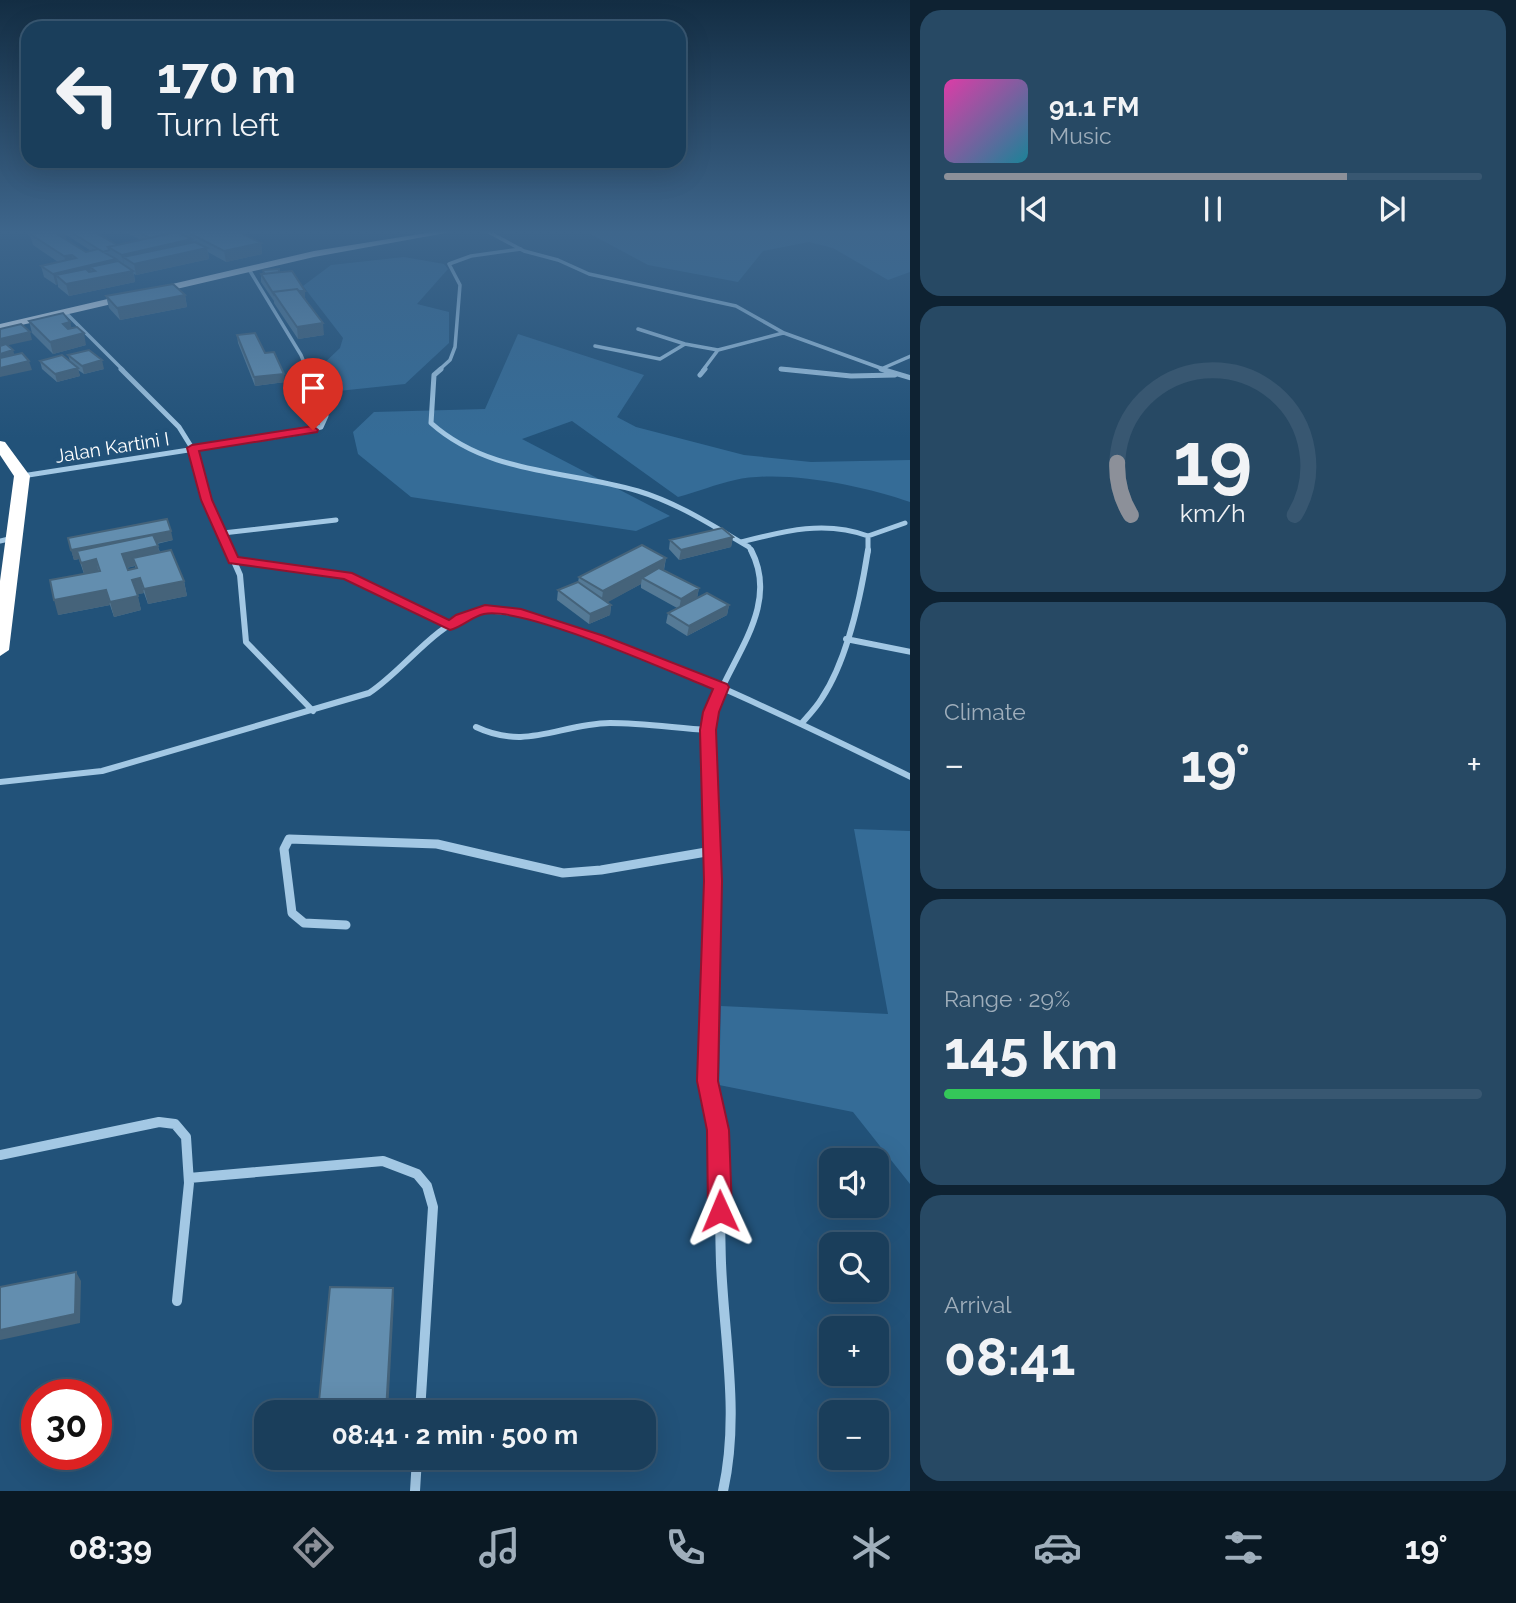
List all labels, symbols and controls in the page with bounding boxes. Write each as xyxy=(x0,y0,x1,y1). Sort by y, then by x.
text: 170 m xyxy=(157,47,296,104)
icon: left xyxy=(42,49,133,140)
text: 91.1 FM xyxy=(1049,92,1140,122)
text: Turn left xyxy=(157,106,279,143)
text: Music xyxy=(1049,122,1112,149)
icon: previous xyxy=(1015,190,1053,228)
icon: pause xyxy=(1194,190,1232,228)
icon: next xyxy=(1373,190,1411,228)
pin xyxy=(283,358,343,430)
icon: arrive xyxy=(294,369,332,407)
text: 19 xyxy=(1174,418,1252,503)
street label: Jalan Kartini I xyxy=(53,427,171,467)
text: km/h xyxy=(1180,498,1246,528)
text: Climate xyxy=(944,698,1026,725)
text: 19° xyxy=(1181,733,1250,794)
text: − xyxy=(944,742,964,787)
text: + xyxy=(1466,742,1482,787)
text: Range · 29% xyxy=(944,985,1070,1012)
text: 145 km xyxy=(944,1020,1118,1081)
map controls xyxy=(819,1148,889,1470)
button: sound xyxy=(819,1148,889,1218)
position arrow xyxy=(683,1174,757,1248)
button: search xyxy=(819,1232,889,1302)
text: Arrival xyxy=(944,1291,1011,1318)
button: + xyxy=(819,1316,889,1386)
text: 08:41 xyxy=(944,1326,1076,1387)
speed limit sign: 30 xyxy=(21,1379,112,1470)
button: − xyxy=(819,1400,889,1470)
text: 08:41 · 2 min · 500 m xyxy=(332,1420,578,1450)
icon: directions xyxy=(289,1523,338,1572)
icon: music xyxy=(475,1523,524,1572)
icon: phone xyxy=(661,1523,710,1572)
icon: climate xyxy=(847,1523,896,1572)
icon: car xyxy=(1033,1523,1082,1572)
icon: filters xyxy=(1219,1523,1268,1572)
text: 08:39 xyxy=(68,1529,152,1566)
text: 19° xyxy=(1405,1529,1448,1566)

